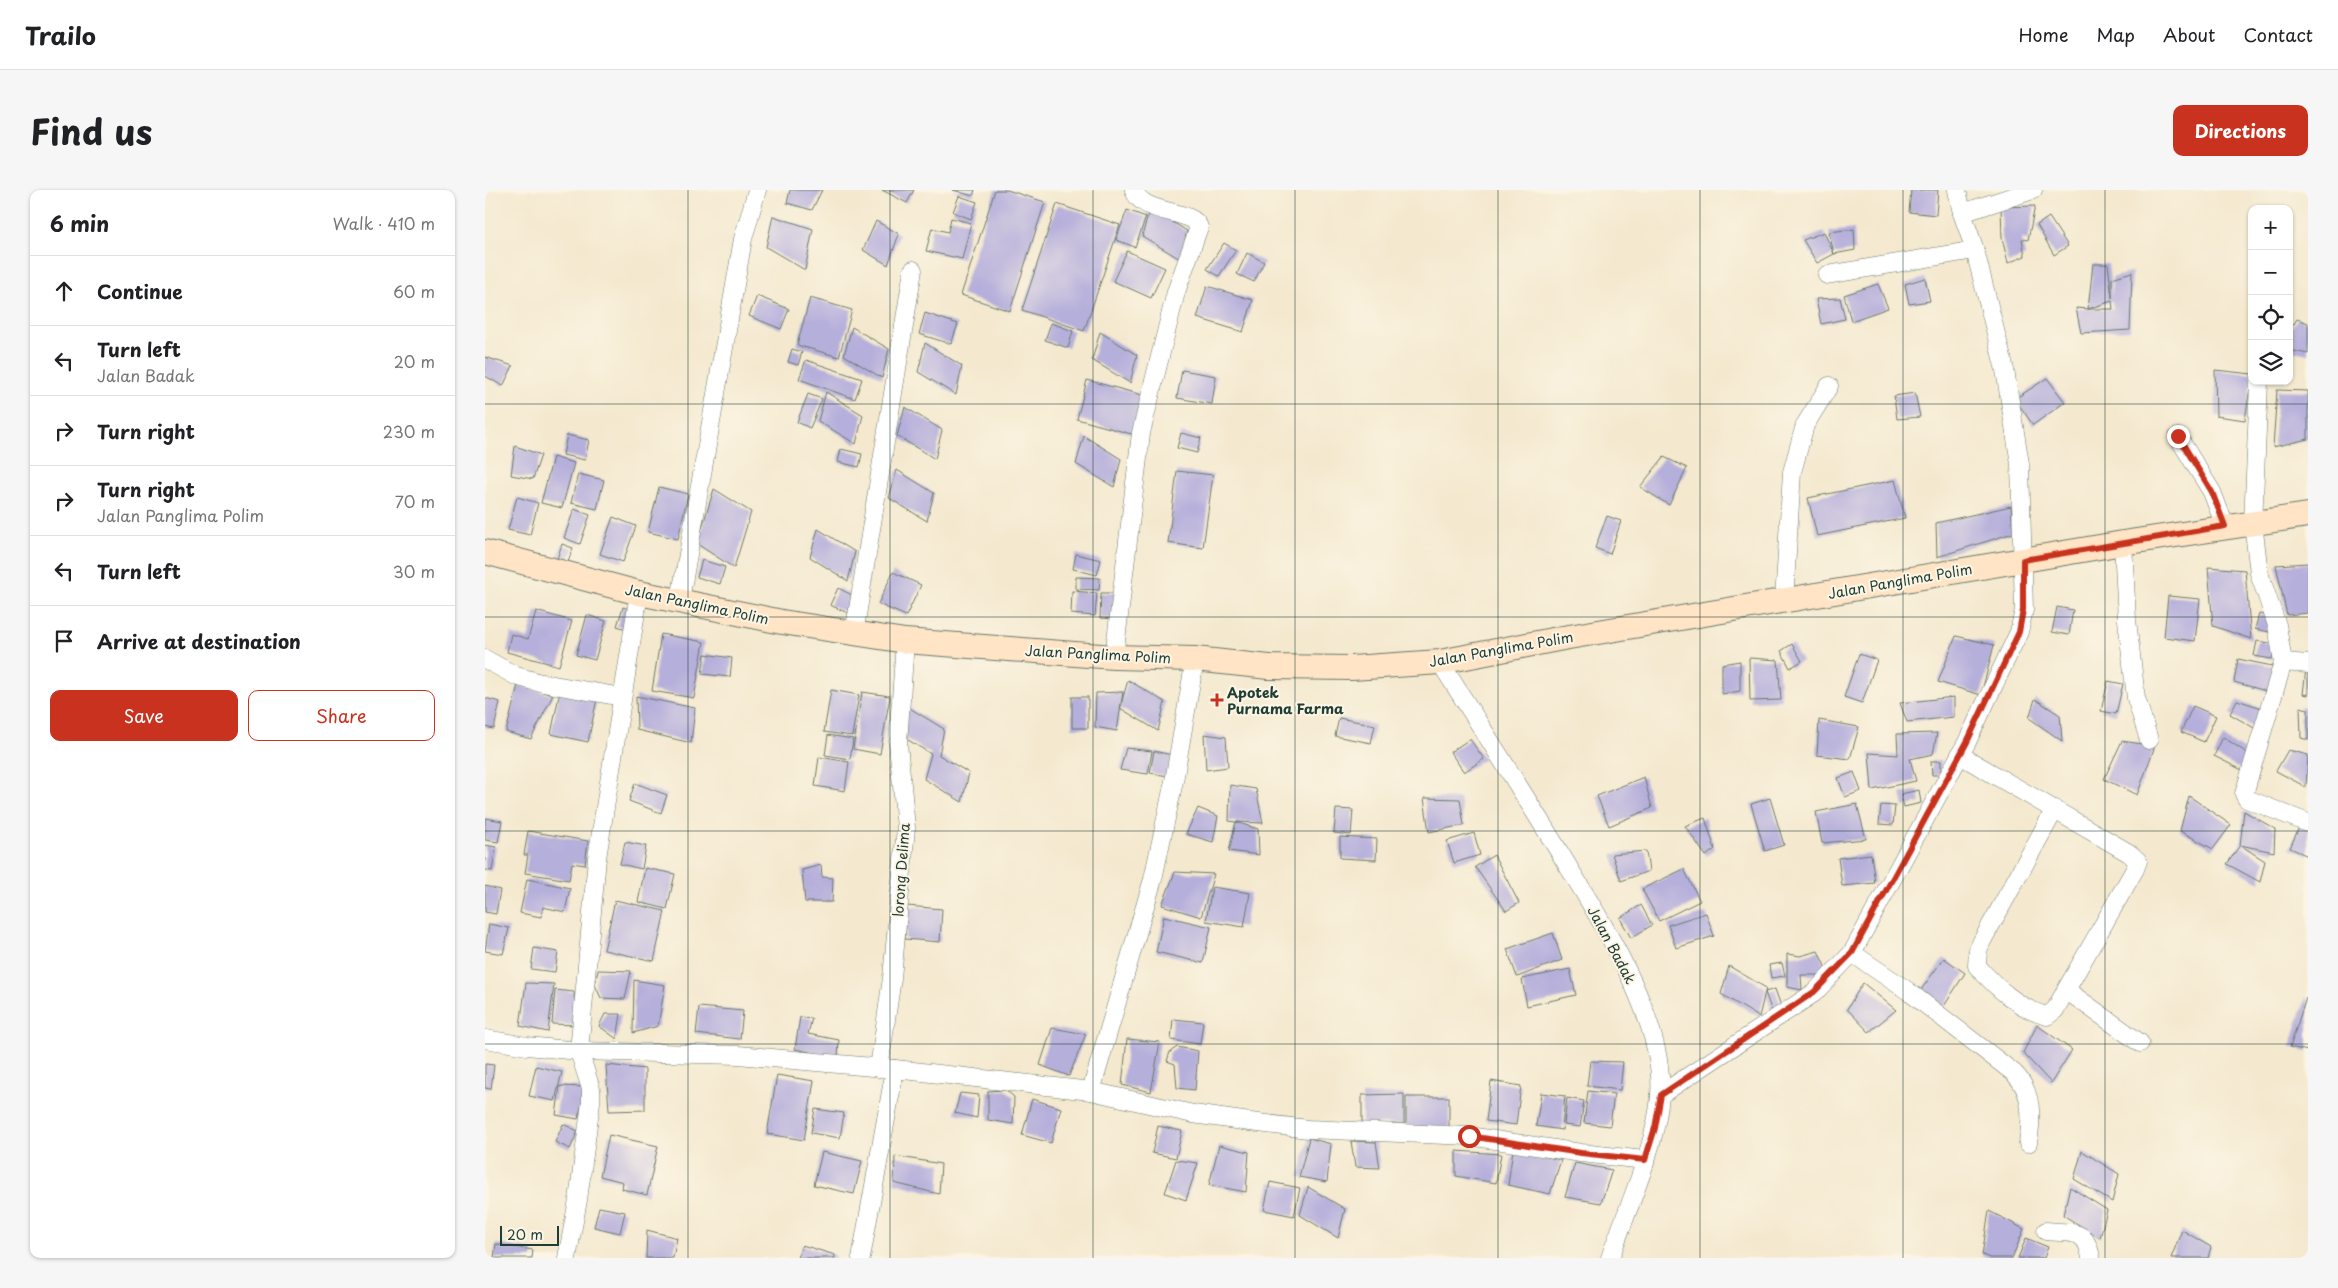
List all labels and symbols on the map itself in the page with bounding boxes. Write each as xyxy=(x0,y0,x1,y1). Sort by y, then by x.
route end xyxy=(2167,425,2190,448)
street label: Jalan Panglima Polim xyxy=(1826,558,1974,604)
street label: Jalan Panglima Polim xyxy=(623,579,771,629)
street label: Jalan Panglima Polim xyxy=(1427,626,1575,672)
street label: Jalan Panglima Polim xyxy=(1024,640,1172,668)
place label: Apotek Purnama Farma xyxy=(1227,682,1344,719)
marker: Apotek Purnama Farma xyxy=(1211,694,1223,706)
street label: lorong Delima xyxy=(887,822,915,918)
street label: Jalan Badak xyxy=(1583,902,1642,988)
route start xyxy=(1458,1125,1481,1148)
scale bar xyxy=(500,1223,559,1246)

